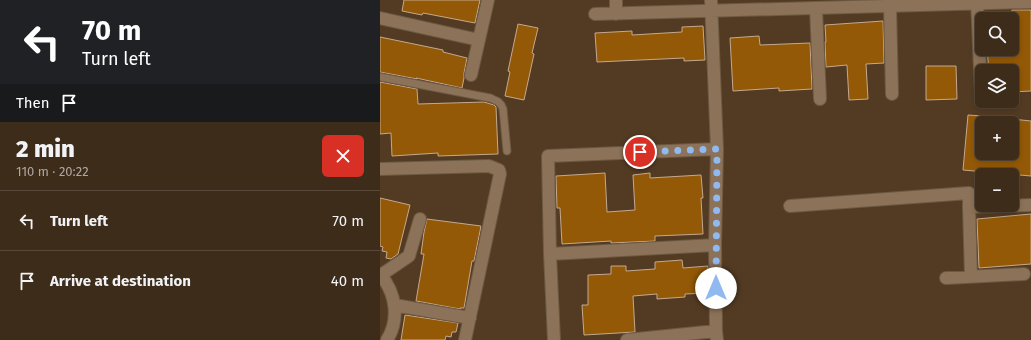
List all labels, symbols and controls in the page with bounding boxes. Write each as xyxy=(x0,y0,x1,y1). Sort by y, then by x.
map controls xyxy=(975,12,1019,212)
button: search xyxy=(975,12,1019,56)
text: 70 m xyxy=(82,14,141,47)
icon: left xyxy=(16,16,68,68)
text: Turn left xyxy=(82,48,151,70)
button: layers xyxy=(975,64,1019,108)
icon: arrive xyxy=(58,92,80,114)
text: Then xyxy=(16,94,50,112)
button: + xyxy=(975,116,1019,160)
text: 2 min xyxy=(16,135,75,163)
button: close xyxy=(322,135,364,177)
pin xyxy=(623,135,657,169)
icon: arrive xyxy=(629,141,651,163)
text: 110 m · 20:22 xyxy=(16,164,89,179)
button: − xyxy=(975,168,1019,212)
icon: left xyxy=(16,210,38,232)
text: Turn left xyxy=(50,212,108,230)
text: 70 m xyxy=(332,212,364,230)
position arrow xyxy=(695,267,737,309)
icon: arrive xyxy=(16,270,38,292)
text: Arrive at destination xyxy=(50,272,191,290)
text: 40 m xyxy=(331,272,364,290)

